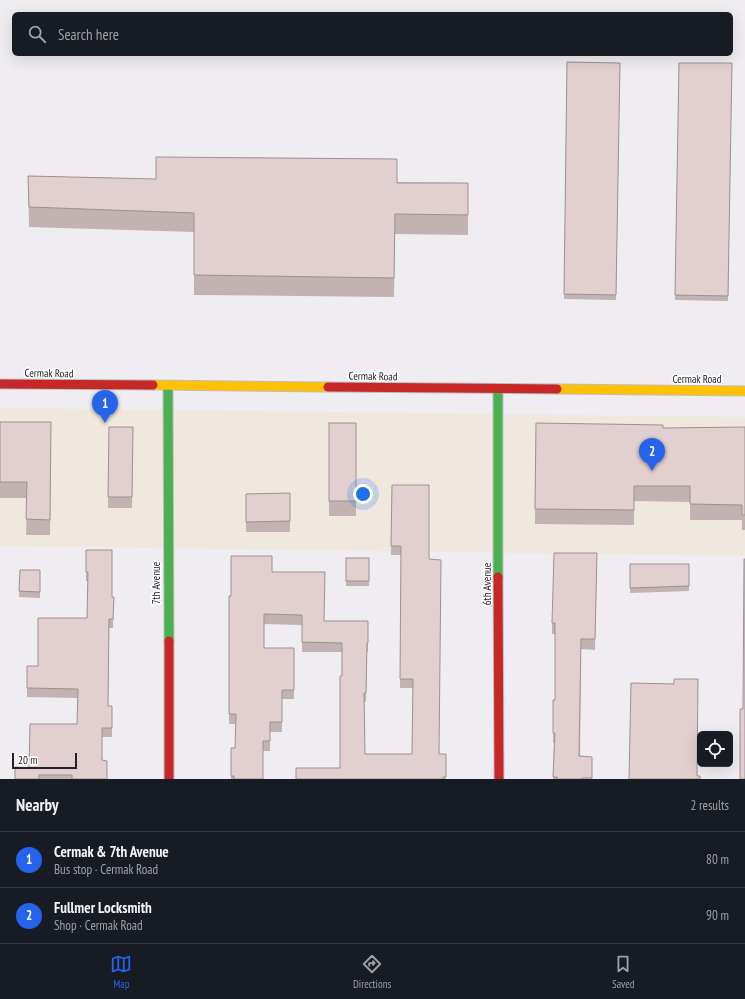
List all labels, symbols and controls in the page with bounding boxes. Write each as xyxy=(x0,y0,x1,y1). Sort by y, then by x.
search box xyxy=(12,12,733,56)
icon: search xyxy=(26,23,48,45)
text: Search here xyxy=(58,25,119,44)
street label: Cermak Road xyxy=(24,366,74,380)
street label: Cermak Road xyxy=(348,369,398,383)
street label: Cermak Road xyxy=(673,372,722,386)
pin: 1 xyxy=(92,390,118,423)
pin: 2 xyxy=(639,438,665,471)
your location xyxy=(353,484,373,504)
street label: 7th Avenue xyxy=(149,561,163,604)
street label: 6th Avenue xyxy=(480,562,494,605)
map controls xyxy=(697,731,733,767)
button: locate xyxy=(697,731,733,767)
scale bar xyxy=(12,751,77,770)
text: 20 m xyxy=(18,753,37,767)
text: Nearby xyxy=(16,794,59,816)
text: 2 results xyxy=(690,797,729,814)
text: Cermak & 7th Avenue xyxy=(54,842,169,861)
text: 1 xyxy=(26,851,32,868)
text: 80 m xyxy=(706,851,729,868)
text: Bus stop · Cermak Road xyxy=(54,861,158,878)
text: Fullmer Locksmith xyxy=(54,898,152,917)
text: 2 xyxy=(26,907,32,924)
text: 90 m xyxy=(706,907,729,924)
text: Shop · Cermak Road xyxy=(54,917,143,934)
tab: Map xyxy=(110,953,132,991)
tab: Directions xyxy=(353,953,391,991)
tab: Saved xyxy=(612,953,635,991)

